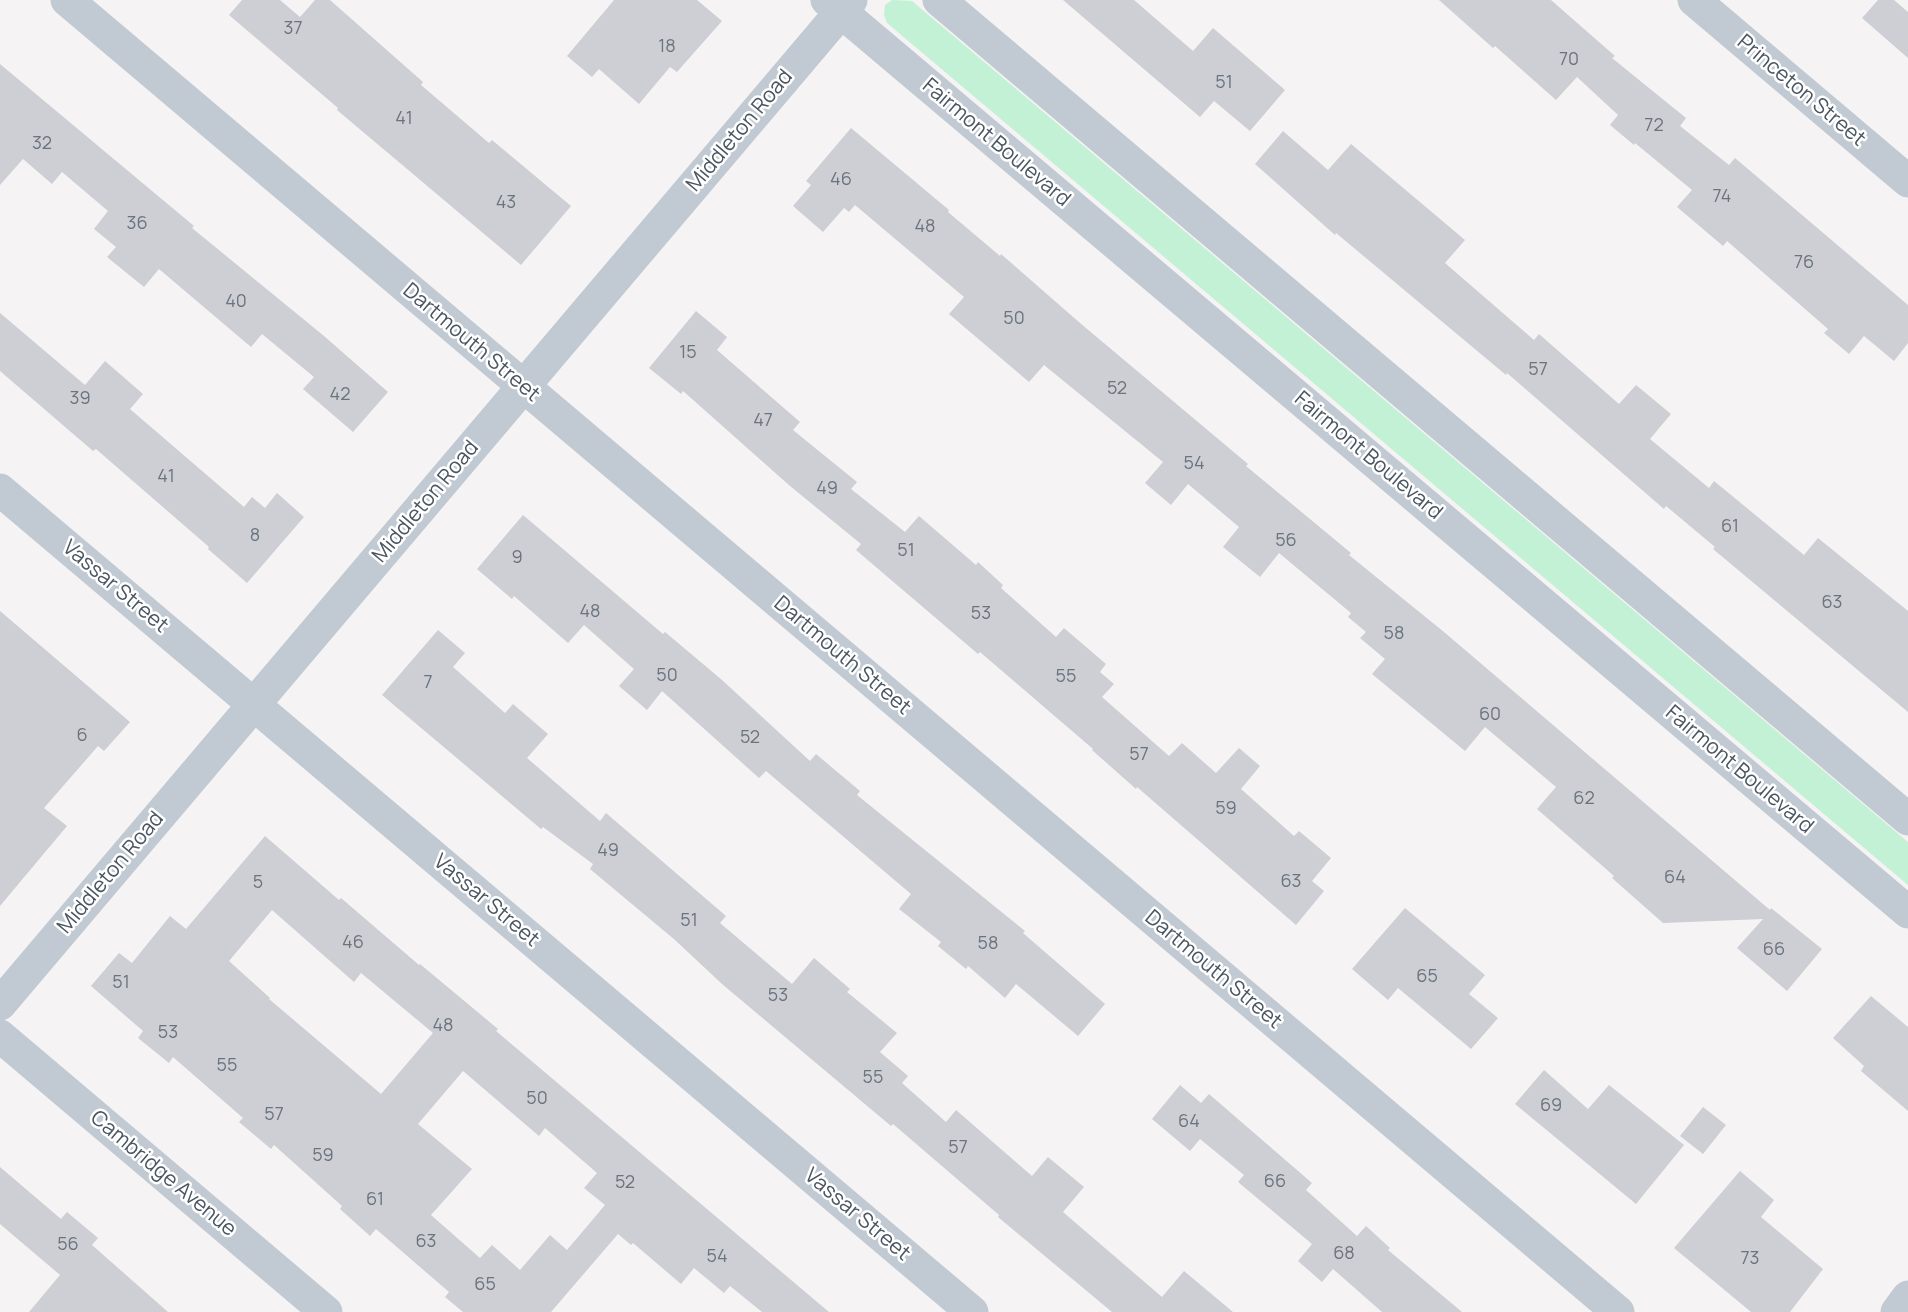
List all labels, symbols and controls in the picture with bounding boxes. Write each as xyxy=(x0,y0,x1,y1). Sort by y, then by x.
house number: 37 xyxy=(284,18,302,40)
street label: Princeton Street xyxy=(1732,30,1870,152)
house number: 18 xyxy=(658,36,676,58)
house number: 70 xyxy=(1559,49,1579,71)
street label: Middleton Road xyxy=(682,65,798,197)
house number: 51 xyxy=(1215,72,1233,94)
street label: Fairmont Boulevard xyxy=(917,74,1075,212)
house number: 41 xyxy=(395,108,413,130)
house number: 72 xyxy=(1644,115,1664,137)
house number: 32 xyxy=(32,133,52,155)
house number: 46 xyxy=(830,169,852,191)
house number: 74 xyxy=(1713,186,1731,208)
house number: 43 xyxy=(496,192,516,214)
house number: 36 xyxy=(126,213,148,235)
house number: 48 xyxy=(914,216,936,238)
house number: 76 xyxy=(1794,252,1814,274)
street label: Dartmouth Street xyxy=(397,278,545,408)
house number: 40 xyxy=(225,291,247,313)
house number: 50 xyxy=(1003,308,1025,330)
house number: 15 xyxy=(679,342,697,364)
house number: 57 xyxy=(1528,359,1548,381)
house number: 52 xyxy=(1107,378,1127,400)
house number: 42 xyxy=(330,384,350,406)
street label: Fairmont Boulevard xyxy=(1289,387,1447,525)
house number: 39 xyxy=(69,388,91,410)
house number: 47 xyxy=(753,410,773,432)
street label: Middleton Road xyxy=(368,436,484,568)
house number: 54 xyxy=(1183,453,1205,475)
house number: 41 xyxy=(157,466,175,488)
house number: 49 xyxy=(816,478,838,500)
house number: 61 xyxy=(1721,516,1739,538)
house number: 8 xyxy=(250,525,260,547)
house number: 56 xyxy=(1275,530,1297,552)
street label: Vassar Street xyxy=(57,535,173,639)
house number: 51 xyxy=(897,540,915,562)
house number: 9 xyxy=(511,547,523,569)
street label: Dartmouth Street xyxy=(768,591,916,721)
house number: 63 xyxy=(1821,592,1843,614)
house number: 48 xyxy=(579,601,601,623)
house number: 53 xyxy=(971,603,991,625)
house number: 58 xyxy=(1384,623,1404,645)
house number: 50 xyxy=(656,665,678,687)
house number: 55 xyxy=(1056,666,1076,688)
house number: 7 xyxy=(423,672,433,694)
street label: Fairmont Boulevard xyxy=(1660,701,1818,839)
house number: 60 xyxy=(1479,704,1501,726)
house number: 6 xyxy=(76,725,88,747)
house number: 52 xyxy=(740,727,760,749)
house number: 57 xyxy=(1129,744,1149,766)
house number: 62 xyxy=(1573,788,1595,810)
house number: 59 xyxy=(1215,798,1237,820)
street label: Middleton Road xyxy=(53,807,169,939)
house number: 49 xyxy=(597,840,619,862)
street label: Vassar Street xyxy=(428,849,544,953)
house number: 64 xyxy=(1664,867,1686,889)
house number: 63 xyxy=(1280,871,1302,893)
house number: 5 xyxy=(253,872,263,894)
street label: Dartmouth Street xyxy=(1139,905,1287,1035)
house number: 51 xyxy=(680,910,698,932)
house number: 46 xyxy=(342,932,364,954)
house number: 58 xyxy=(978,933,998,955)
house number: 66 xyxy=(1763,939,1785,961)
house number: 65 xyxy=(1416,966,1438,988)
house number: 51 xyxy=(112,972,130,994)
house number: 53 xyxy=(768,985,788,1007)
house number: 48 xyxy=(432,1015,454,1037)
house number: 53 xyxy=(158,1022,178,1044)
house number: 55 xyxy=(217,1055,237,1077)
house number: 55 xyxy=(863,1067,883,1089)
house number: 50 xyxy=(526,1088,548,1110)
house number: 69 xyxy=(1540,1095,1562,1117)
house number: 57 xyxy=(264,1104,284,1126)
street label: Cambridge Avenue xyxy=(85,1106,241,1242)
house number: 64 xyxy=(1178,1111,1200,1133)
house number: 57 xyxy=(948,1137,968,1159)
house number: 59 xyxy=(312,1145,334,1167)
street label: Vassar Street xyxy=(799,1163,915,1267)
house number: 66 xyxy=(1264,1171,1286,1193)
house number: 52 xyxy=(615,1172,635,1194)
house number: 61 xyxy=(366,1189,384,1211)
house number: 63 xyxy=(415,1231,437,1253)
house number: 56 xyxy=(57,1234,79,1256)
house number: 68 xyxy=(1333,1243,1355,1265)
house number: 54 xyxy=(706,1246,728,1268)
house number: 73 xyxy=(1741,1248,1759,1270)
house number: 65 xyxy=(474,1274,496,1296)

